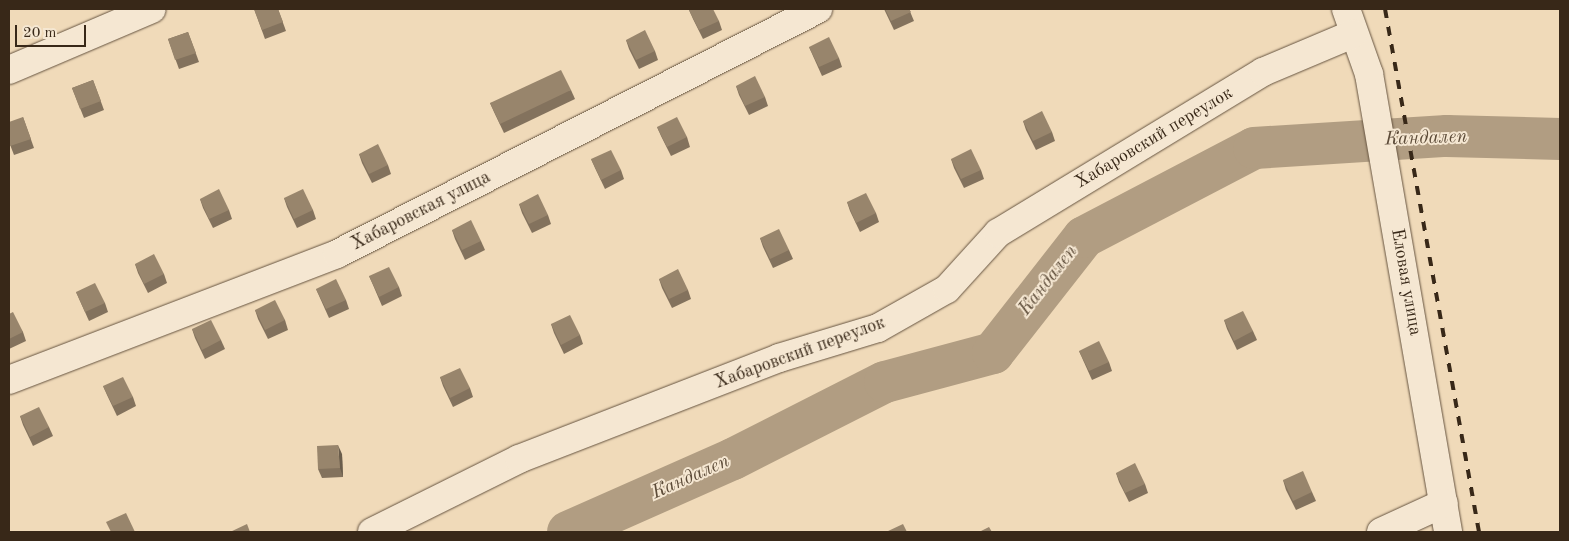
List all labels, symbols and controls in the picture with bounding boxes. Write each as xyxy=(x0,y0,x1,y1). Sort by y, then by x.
scale bar xyxy=(18,15,89,47)
text: 20 m xyxy=(23,26,57,41)
street label: Хабаровский переулок xyxy=(1071,82,1237,194)
water label: Кандалеп xyxy=(1384,126,1468,152)
street label: Хабаровская улица xyxy=(348,167,494,255)
street label: Еловая улица xyxy=(1386,227,1426,337)
water label: Кандалеп xyxy=(1015,241,1083,321)
street label: Хабаровский переулок xyxy=(712,312,888,394)
water label: Кандалеп xyxy=(649,451,733,505)

